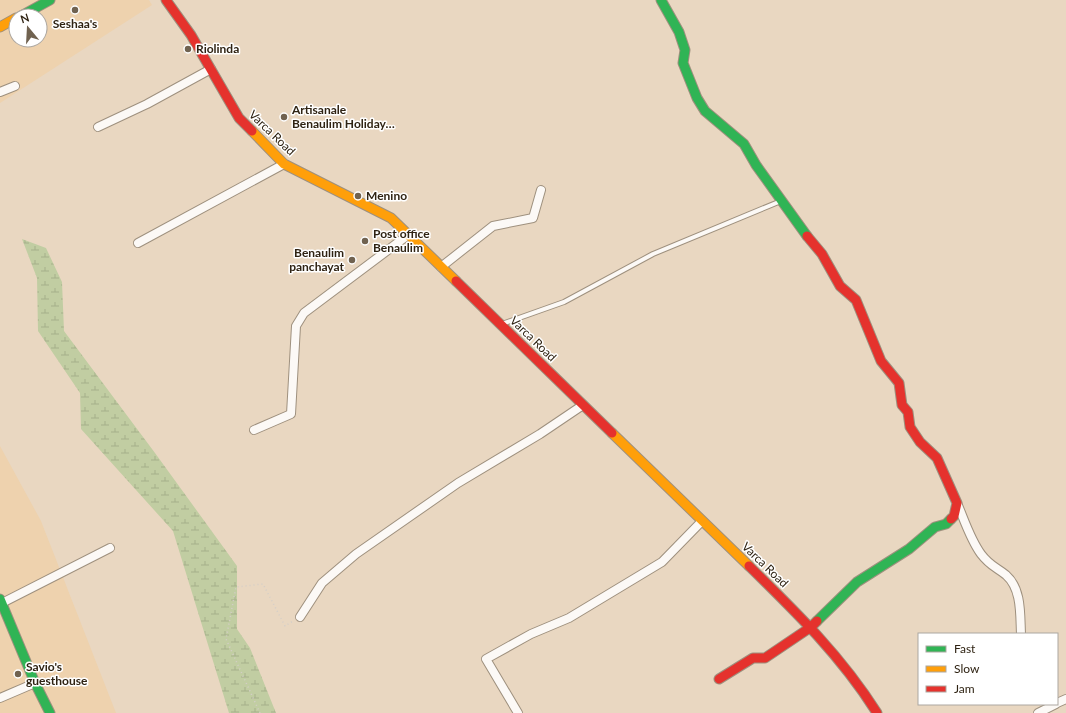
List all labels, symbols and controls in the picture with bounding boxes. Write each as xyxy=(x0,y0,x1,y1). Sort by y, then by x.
marker: Seshaa's xyxy=(70,5,80,15)
north arrow xyxy=(8,8,48,48)
text: N xyxy=(19,11,31,26)
place label: Seshaa's xyxy=(53,16,97,31)
place label: Riolinda xyxy=(196,41,239,56)
marker: Riolinda xyxy=(183,44,193,54)
place label: Artisanale Benaulim Holiday… xyxy=(291,102,395,131)
street label: Varca Road xyxy=(246,107,299,158)
marker: Artisanale Benaulim Holiday… xyxy=(279,112,289,122)
place label: Menino xyxy=(366,188,407,203)
marker: Menino xyxy=(353,191,363,201)
place label: Post office Benaulim xyxy=(373,226,430,255)
marker: Post office Benaulim xyxy=(360,236,370,246)
place label: Benaulim panchayat xyxy=(289,245,345,274)
marker: Benaulim panchayat xyxy=(347,255,357,265)
street label: Varca Road xyxy=(507,313,560,364)
street label: Varca Road xyxy=(739,539,792,590)
legend xyxy=(918,633,1058,705)
text: Fast xyxy=(954,641,976,656)
place label: Savio's guesthouse xyxy=(26,659,88,688)
text: Slow xyxy=(954,661,980,676)
marker: Savio's guesthouse xyxy=(13,669,23,679)
text: Jam xyxy=(954,681,975,696)

